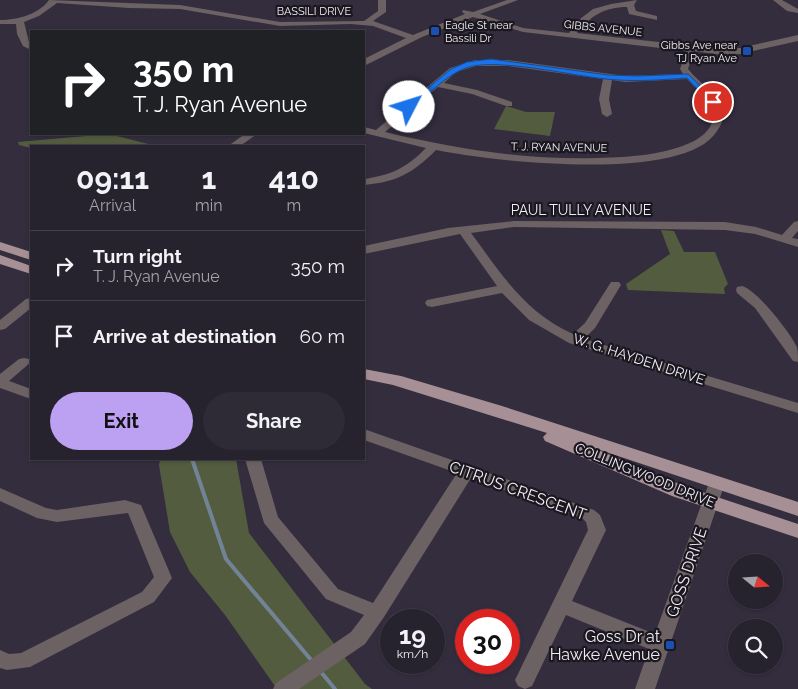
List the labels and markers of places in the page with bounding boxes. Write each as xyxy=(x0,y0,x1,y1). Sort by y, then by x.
place label: Eagle St near Bassili Dr xyxy=(445,19,513,45)
marker: Eagle St near Bassili Dr xyxy=(429,25,441,37)
place label: Gibbs Ave near TJ Ryan Ave xyxy=(661,39,738,65)
marker: Gibbs Ave near TJ Ryan Ave xyxy=(741,45,753,57)
pin xyxy=(692,81,734,123)
place label: Goss Dr at Hawke Avenue xyxy=(550,627,661,664)
marker: Goss Dr at Hawke Avenue xyxy=(664,639,676,651)

